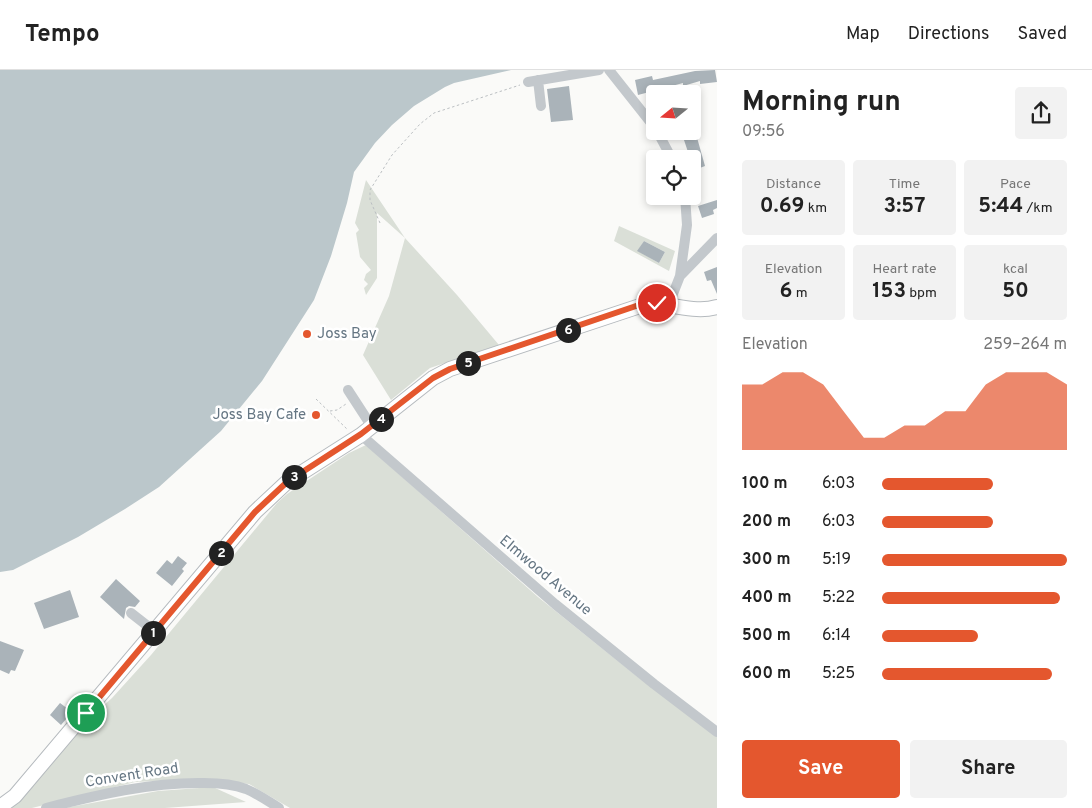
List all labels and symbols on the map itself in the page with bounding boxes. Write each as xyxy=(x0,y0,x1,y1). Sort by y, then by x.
north arrow xyxy=(646,85,701,140)
pin xyxy=(636,282,678,324)
pin: 6 xyxy=(556,318,580,342)
place label: Joss Bay xyxy=(317,325,377,344)
marker: Joss Bay xyxy=(301,328,313,340)
pin: 5 xyxy=(456,350,480,376)
place label: Joss Bay Cafe xyxy=(212,406,306,425)
pin: 4 xyxy=(368,406,394,432)
marker: Joss Bay Cafe xyxy=(310,409,322,421)
pin: 3 xyxy=(282,464,306,490)
street label: Elmwood Avenue xyxy=(495,532,595,620)
pin: 2 xyxy=(208,540,234,566)
pin: 1 xyxy=(140,620,166,646)
pin xyxy=(65,692,107,734)
street label: Convent Road xyxy=(84,759,180,793)

